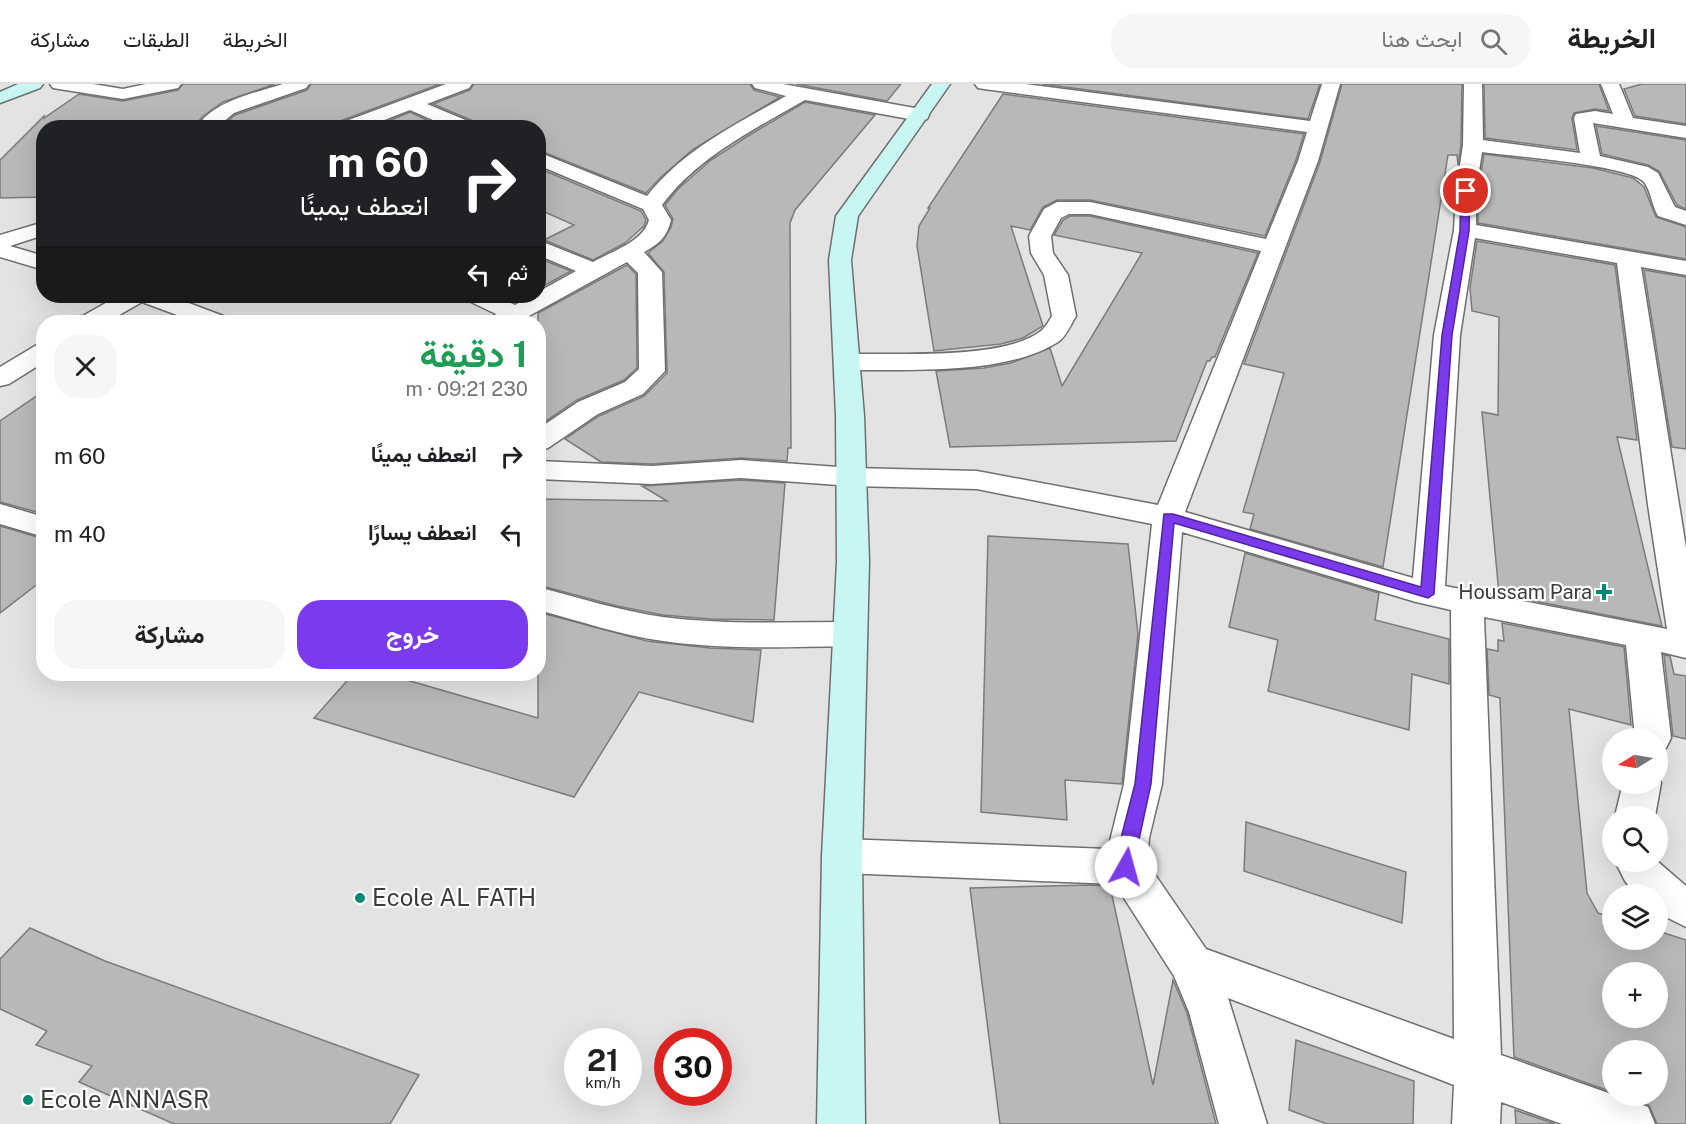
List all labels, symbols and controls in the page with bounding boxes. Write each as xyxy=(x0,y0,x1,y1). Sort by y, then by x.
search box xyxy=(1111,14,1531,68)
text: الخريطة xyxy=(1567,21,1656,54)
icon: search xyxy=(1477,25,1510,58)
text: ابحث هنا xyxy=(1382,26,1462,52)
text: مشاركة xyxy=(30,27,90,52)
text: الطبقات xyxy=(123,27,190,52)
text: الخريطة xyxy=(223,27,288,52)
text: 60 m xyxy=(327,137,429,186)
icon: right xyxy=(450,144,528,222)
pin xyxy=(1440,165,1491,216)
icon: arrive xyxy=(1449,174,1482,207)
text: انعطف يمينًا xyxy=(300,189,429,221)
icon: left xyxy=(462,258,495,291)
text: ثم xyxy=(507,259,528,285)
text: 1 دقيقة xyxy=(420,333,528,375)
button: close xyxy=(54,335,117,398)
text: 230 m · 09:21 xyxy=(405,377,528,401)
icon: right xyxy=(495,440,528,473)
text: انعطف يمينًا xyxy=(371,441,477,467)
text: 60 m xyxy=(54,443,105,469)
icon: left xyxy=(495,518,528,551)
text: انعطف يسارًا xyxy=(368,519,477,545)
text: 40 m xyxy=(54,521,106,547)
place label: Houssam Para xyxy=(1458,580,1592,604)
marker: Houssam Para xyxy=(1597,585,1611,599)
button: مشاركة xyxy=(54,600,285,669)
button: خروج xyxy=(297,600,528,669)
north arrow xyxy=(1602,728,1668,794)
map controls xyxy=(1602,728,1668,1106)
button: search xyxy=(1602,806,1668,872)
position arrow xyxy=(1094,835,1158,899)
place label: Ecole AL FATH xyxy=(372,883,536,911)
button: layers xyxy=(1602,884,1668,950)
marker: Ecole AL FATH xyxy=(353,891,367,905)
button: + xyxy=(1602,962,1668,1028)
speed limit sign: 30 xyxy=(654,1028,732,1106)
button: − xyxy=(1602,1040,1668,1106)
text: 21 xyxy=(587,1042,619,1078)
text: km/h xyxy=(585,1074,621,1091)
place label: Ecole ANNASR xyxy=(40,1085,209,1113)
marker: Ecole ANNASR xyxy=(21,1093,35,1107)

